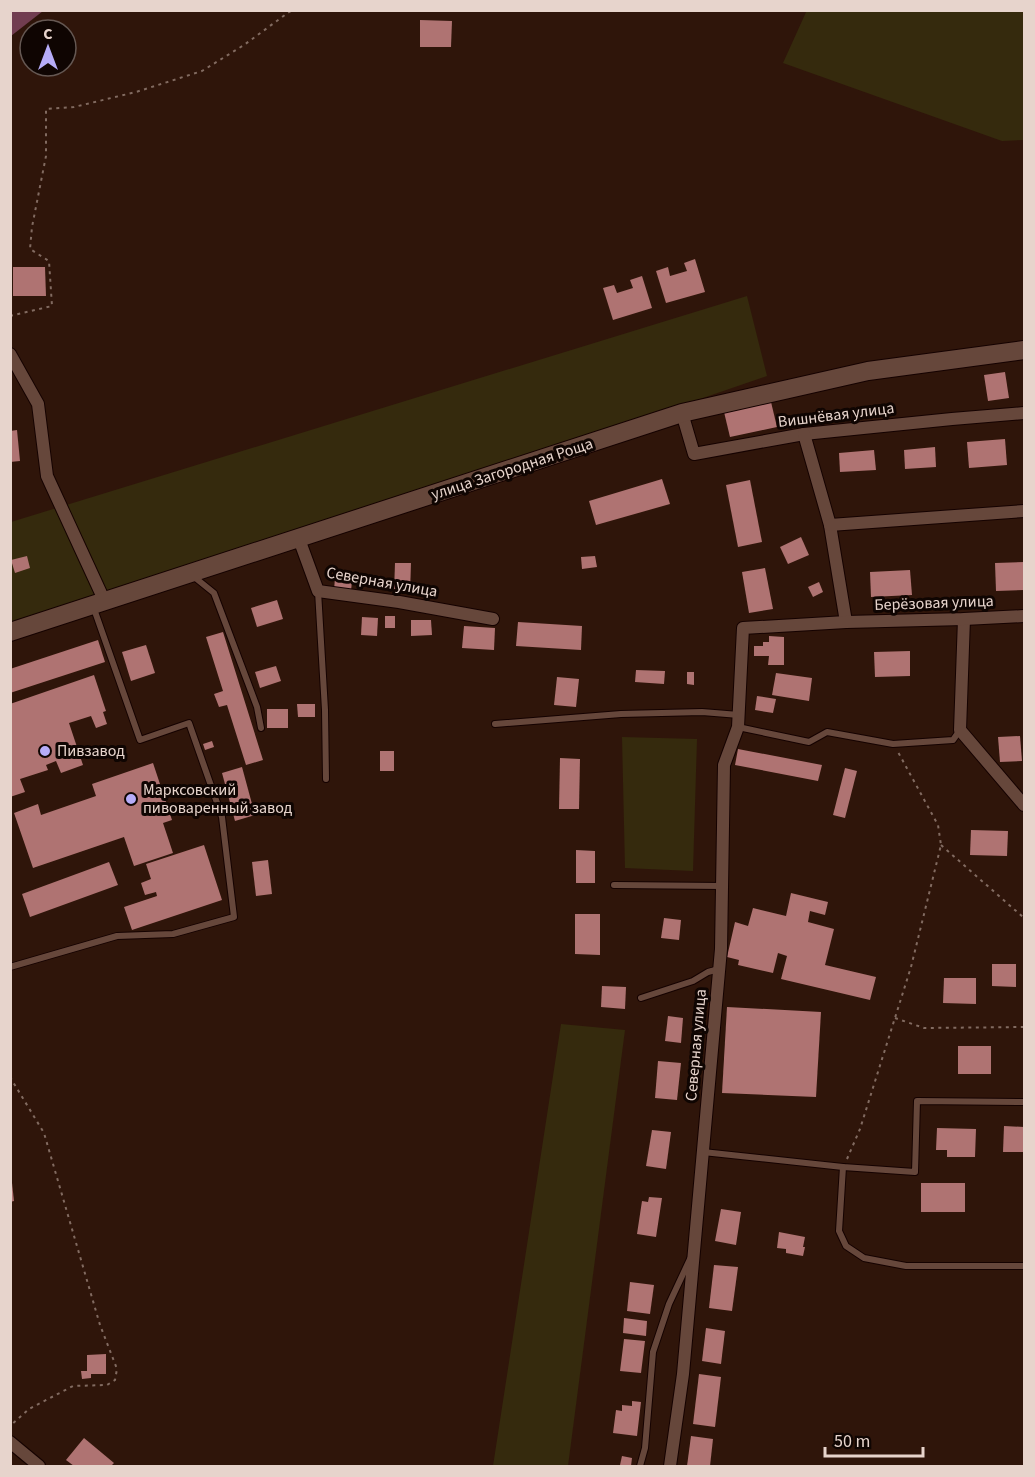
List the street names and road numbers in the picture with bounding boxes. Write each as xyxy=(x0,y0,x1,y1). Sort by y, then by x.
street label: Вишнёвая улица xyxy=(777,397,895,433)
street label: улица Загородная Роща xyxy=(428,432,596,506)
street label: Северная улица xyxy=(325,561,439,603)
street label: Берёзовая улица xyxy=(874,590,994,616)
street label: Северная улица xyxy=(680,988,712,1102)

